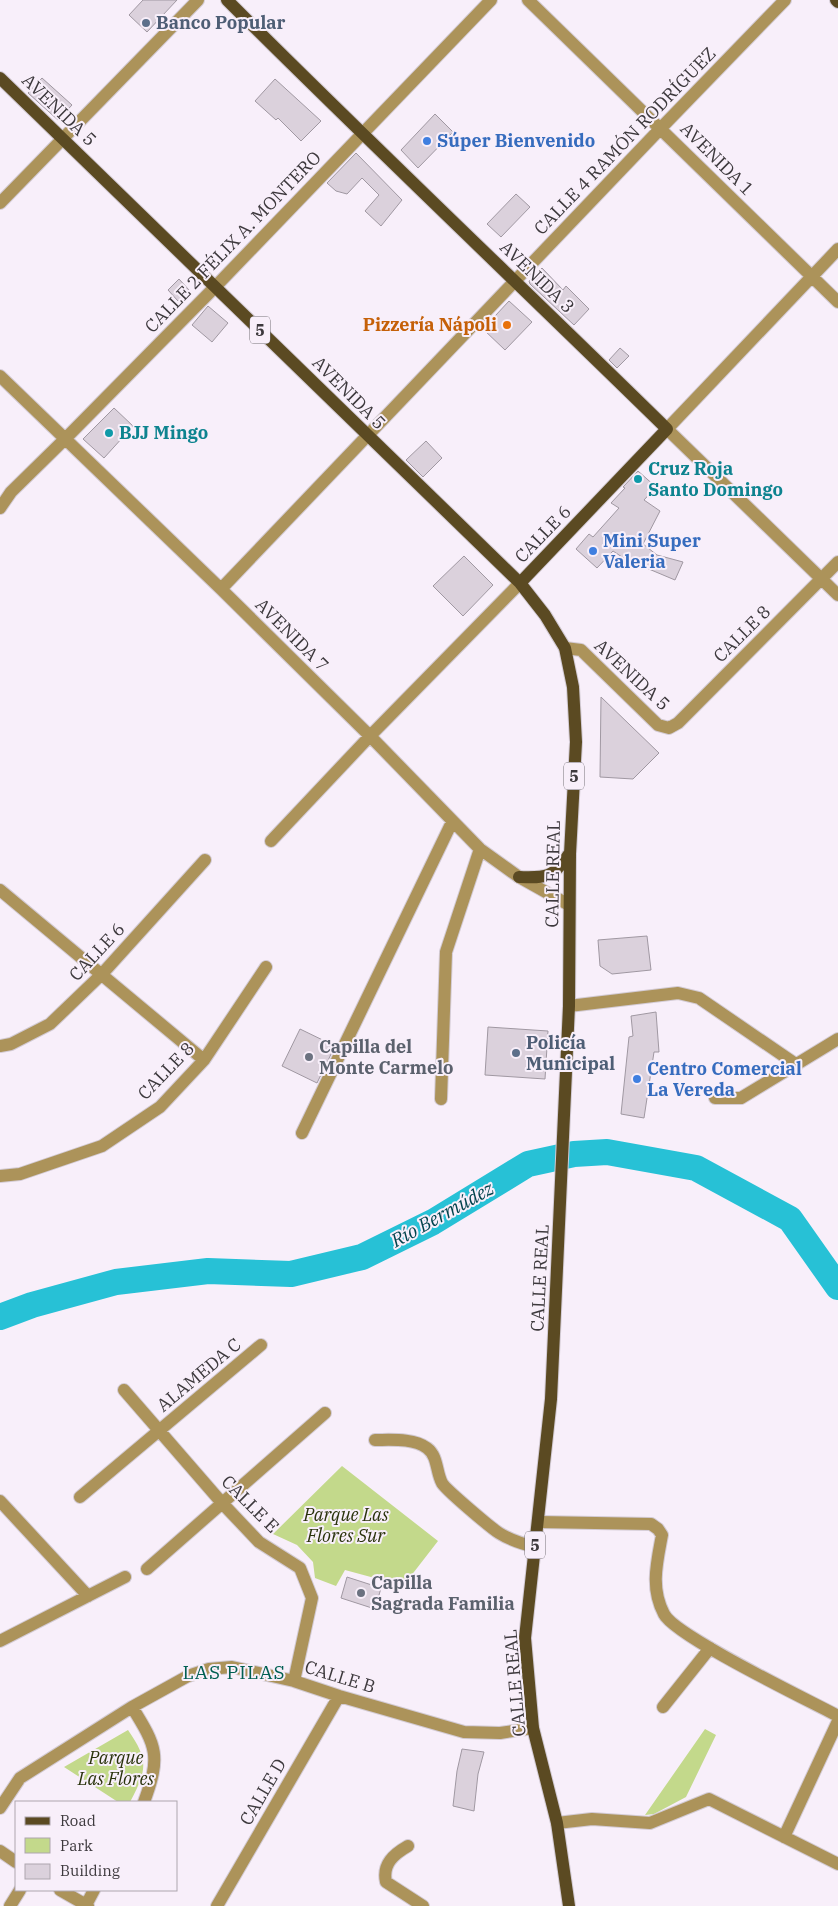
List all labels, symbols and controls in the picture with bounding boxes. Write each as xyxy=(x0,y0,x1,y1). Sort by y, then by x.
place label: Banco Popular xyxy=(156,11,286,34)
marker: Banco Popular xyxy=(140,17,152,29)
street label: CALLE 4 RAMÓN RODRÍGUEZ xyxy=(529,42,721,239)
street label: AVENIDA 5 xyxy=(17,68,101,151)
street label: AVENIDA 1 xyxy=(676,117,759,200)
place label: Súper Bienvenido xyxy=(437,129,595,152)
marker: Súper Bienvenido xyxy=(421,135,433,147)
street label: CALLE 2 FÉLIX A. MONTERO xyxy=(140,146,326,337)
street label: AVENIDA 3 xyxy=(495,235,579,318)
place label: Pizzería Nápoli xyxy=(363,313,497,336)
road number: 5 xyxy=(250,316,270,344)
marker: Pizzería Nápoli xyxy=(501,319,513,331)
street label: AVENIDA 5 xyxy=(308,351,391,434)
place label: BJJ Mingo xyxy=(119,421,208,444)
marker: BJJ Mingo xyxy=(103,427,115,439)
place label: Cruz Roja Santo Domingo xyxy=(648,457,783,501)
marker: Cruz Roja Santo Domingo xyxy=(632,473,644,485)
street label: CALLE 6 xyxy=(509,500,576,567)
place label: Mini Super Valeria xyxy=(603,529,701,573)
marker: Mini Super Valeria xyxy=(587,545,599,557)
street label: AVENIDA 7 xyxy=(251,593,334,676)
street label: CALLE 8 xyxy=(708,600,775,667)
street label: AVENIDA 5 xyxy=(590,634,675,715)
road number: 5 xyxy=(564,762,584,789)
street label: CALLE REAL xyxy=(540,820,565,928)
street label: CALLE 6 xyxy=(64,918,129,986)
place label: Policía Municipal xyxy=(526,1031,615,1075)
place label: Capilla del Monte Carmelo xyxy=(319,1035,454,1079)
street label: CALLE 8 xyxy=(132,1037,199,1104)
marker: Policía Municipal xyxy=(510,1047,522,1059)
marker: Capilla del Monte Carmelo xyxy=(303,1051,315,1063)
place label: Centro Comercial La Vereda xyxy=(647,1057,802,1101)
marker: Centro Comercial La Vereda xyxy=(631,1073,643,1085)
water label: Río Bermúdez xyxy=(386,1176,498,1253)
street label: CALLE REAL xyxy=(525,1224,554,1332)
street label: ALAMEDA C xyxy=(152,1333,246,1417)
street label: CALLE E xyxy=(217,1470,284,1537)
park label: Parque Las Flores Sur xyxy=(302,1503,389,1547)
road number: 5 xyxy=(525,1532,545,1558)
place label: Capilla Sagrada Familia xyxy=(371,1571,515,1615)
marker: Capilla Sagrada Familia xyxy=(355,1587,367,1599)
street label: CALLE REAL xyxy=(498,1628,531,1738)
street label: CALLE B xyxy=(302,1655,378,1698)
district label: LAS PILAS xyxy=(182,1660,286,1684)
park label: Parque Las Flores xyxy=(77,1746,155,1790)
street label: CALLE D xyxy=(234,1754,291,1829)
legend xyxy=(15,1801,178,1891)
text: Road xyxy=(60,1811,96,1830)
text: Park xyxy=(60,1836,93,1855)
text: Building xyxy=(60,1861,120,1880)

